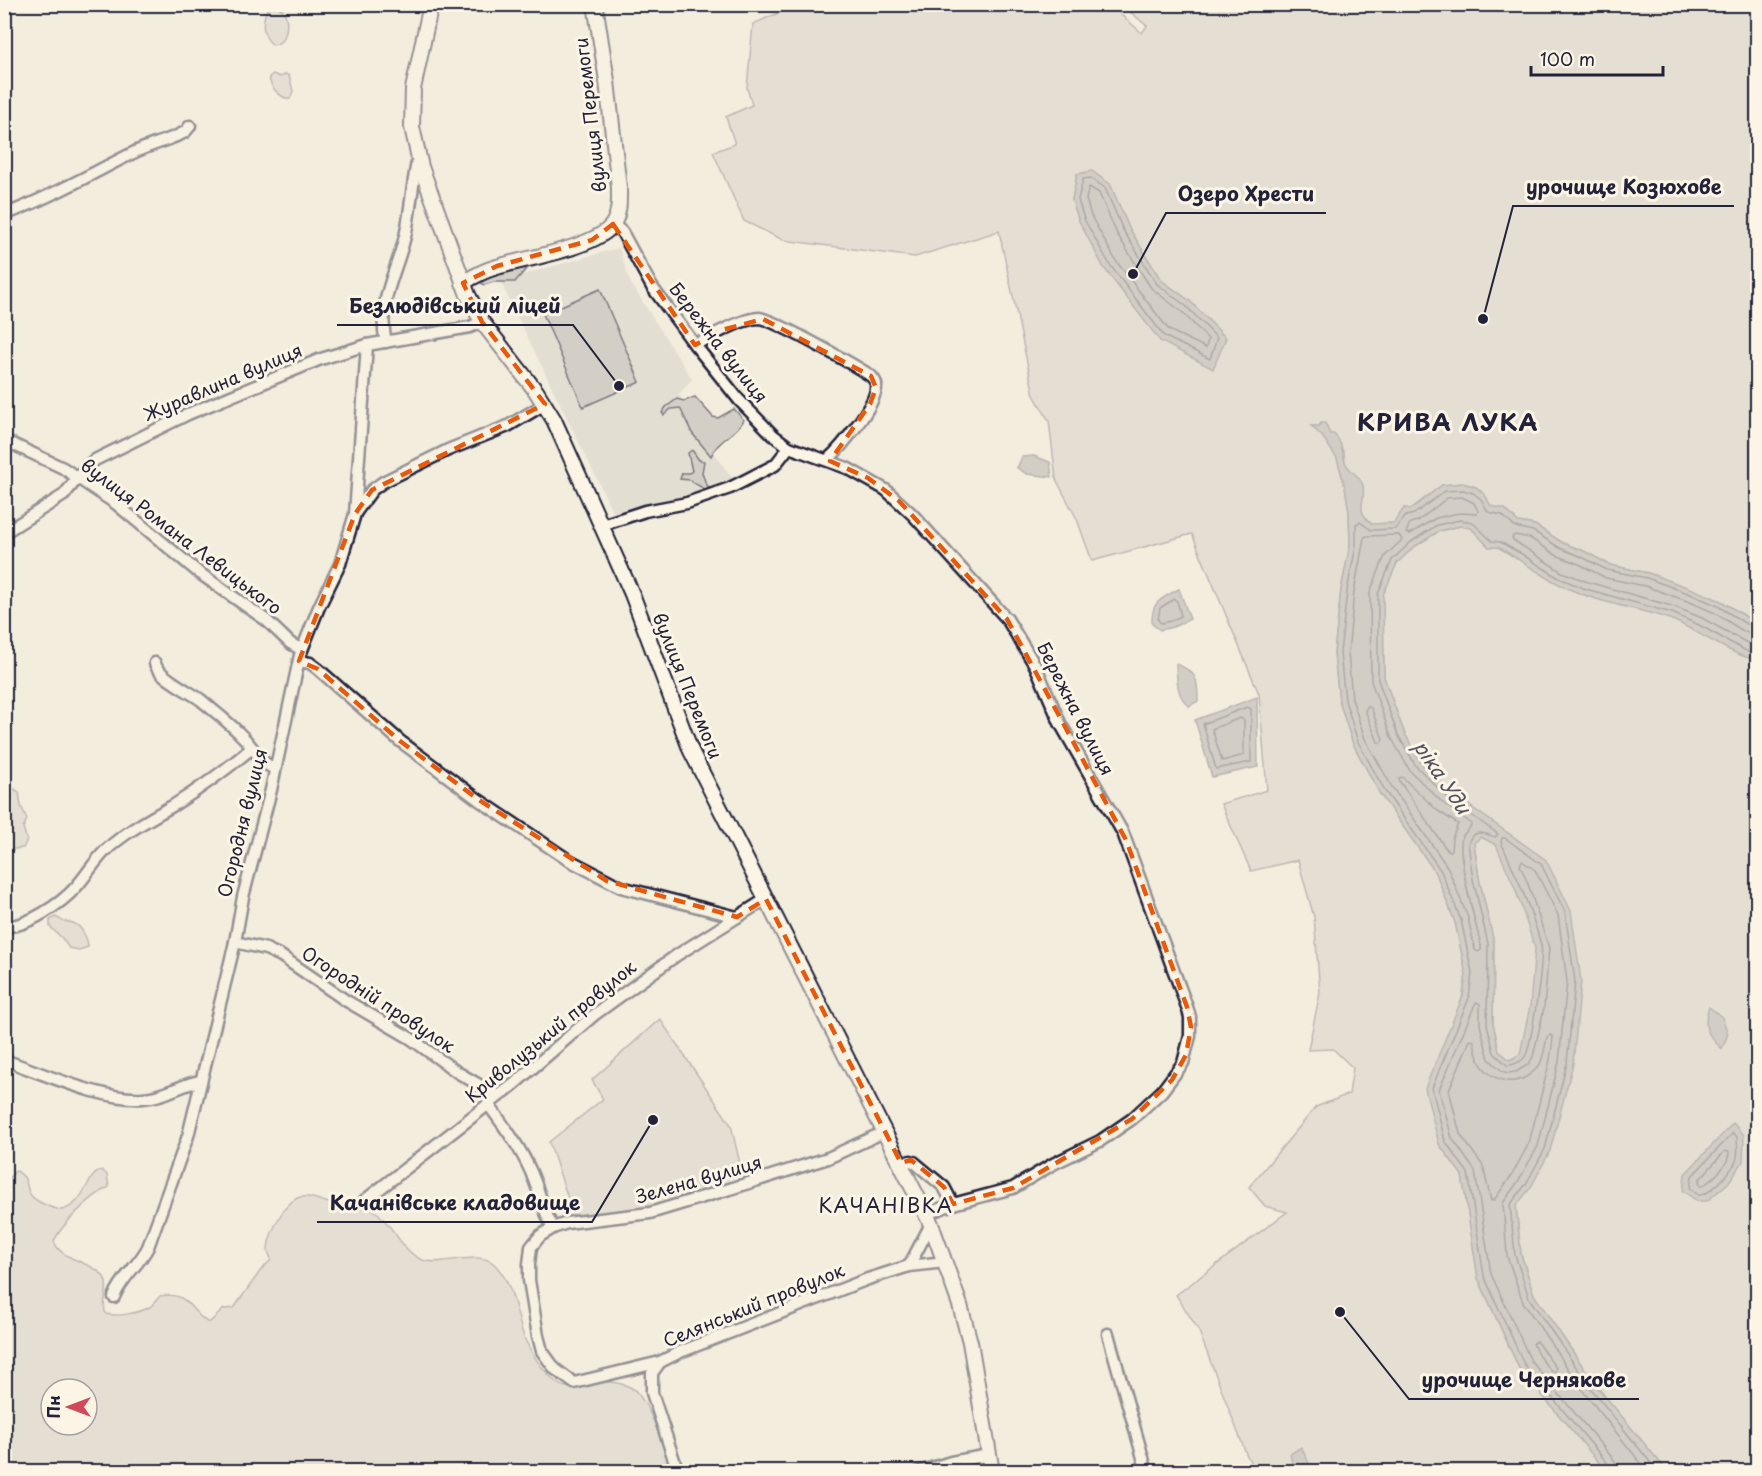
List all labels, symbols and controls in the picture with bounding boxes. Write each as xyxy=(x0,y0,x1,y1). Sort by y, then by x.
street label: вулиця Перемоги xyxy=(567,36,612,194)
scale bar xyxy=(1531,39,1663,77)
text: 100 m xyxy=(1540,45,1595,72)
callout: урочище Козюхове xyxy=(1513,168,1734,206)
text: урочище Козюхове xyxy=(1526,171,1722,201)
callout: Озеро Хрести xyxy=(1166,175,1326,213)
text: Озеро Хрести xyxy=(1178,178,1314,208)
street label: Бережна вулиця xyxy=(663,276,775,408)
callout: Безлюдівський ліцей xyxy=(337,287,573,325)
text: Безлюдівський ліцей xyxy=(349,290,561,320)
street label: Журавлина вулиця xyxy=(139,336,306,427)
district label: КРИВА ЛУКА xyxy=(1357,403,1539,439)
street label: вулиця Романа Левицького xyxy=(76,451,288,620)
street label: вулиця Перемоги xyxy=(647,608,730,763)
street label: Бережна вулиця xyxy=(1031,637,1122,780)
water label: ріка Уди xyxy=(1407,733,1479,821)
street label: Огородня вулиця xyxy=(210,745,273,900)
street label: Огородній провулок xyxy=(297,939,461,1059)
street label: Криволузький провулок xyxy=(459,953,642,1108)
street label: Зелена вулиця xyxy=(632,1148,765,1209)
callout: Качанівське кладовище xyxy=(317,1184,592,1222)
text: Качанівське кладовище xyxy=(330,1187,580,1217)
district label: КАЧАНІВКА xyxy=(818,1190,954,1220)
street label: Селянський провулок xyxy=(659,1256,849,1353)
callout: урочище Чернякове xyxy=(1409,1361,1639,1399)
text: урочище Чернякове xyxy=(1422,1364,1626,1394)
north arrow xyxy=(39,1377,99,1437)
text: Пн xyxy=(41,1395,65,1419)

